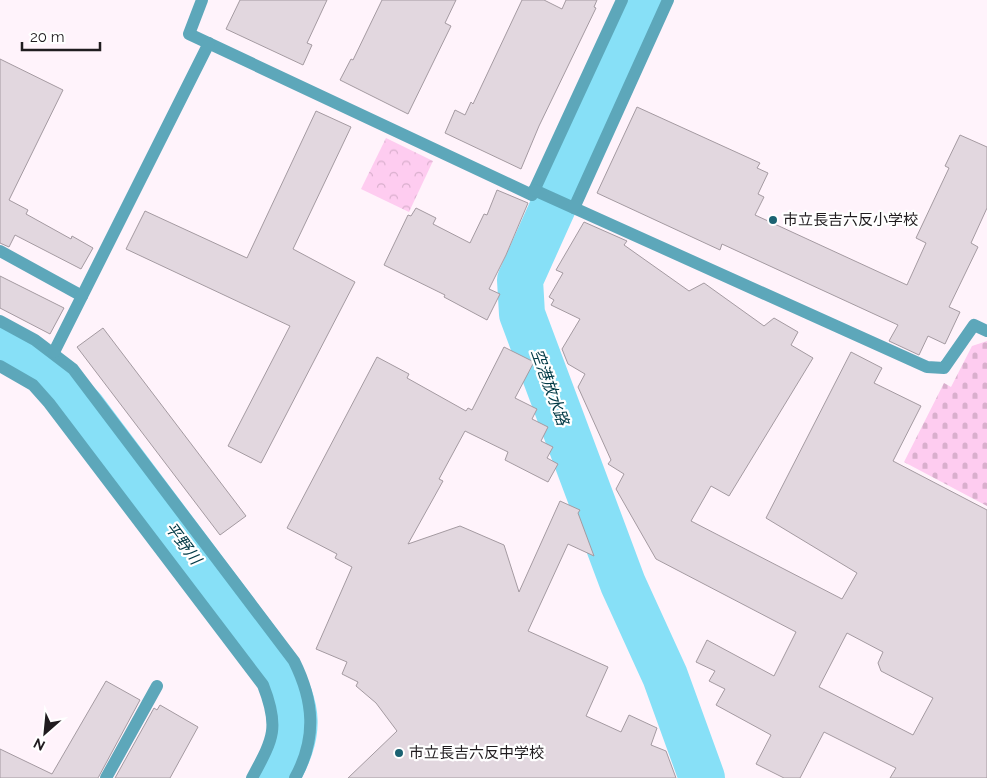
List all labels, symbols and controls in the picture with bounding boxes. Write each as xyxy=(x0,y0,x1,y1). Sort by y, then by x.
scale bar xyxy=(22,20,100,52)
text: 20 m xyxy=(30,28,65,46)
place label: 市立長吉六反小学校 xyxy=(783,211,918,229)
marker: 市立長吉六反小学校 xyxy=(767,214,779,226)
water label: 空港放水路 xyxy=(527,346,573,430)
water label: 平野川 xyxy=(161,518,206,569)
north arrow xyxy=(20,708,70,758)
text: N xyxy=(31,735,47,754)
place label: 市立長吉六反中学校 xyxy=(409,744,544,762)
marker: 市立長吉六反中学校 xyxy=(393,747,405,759)

